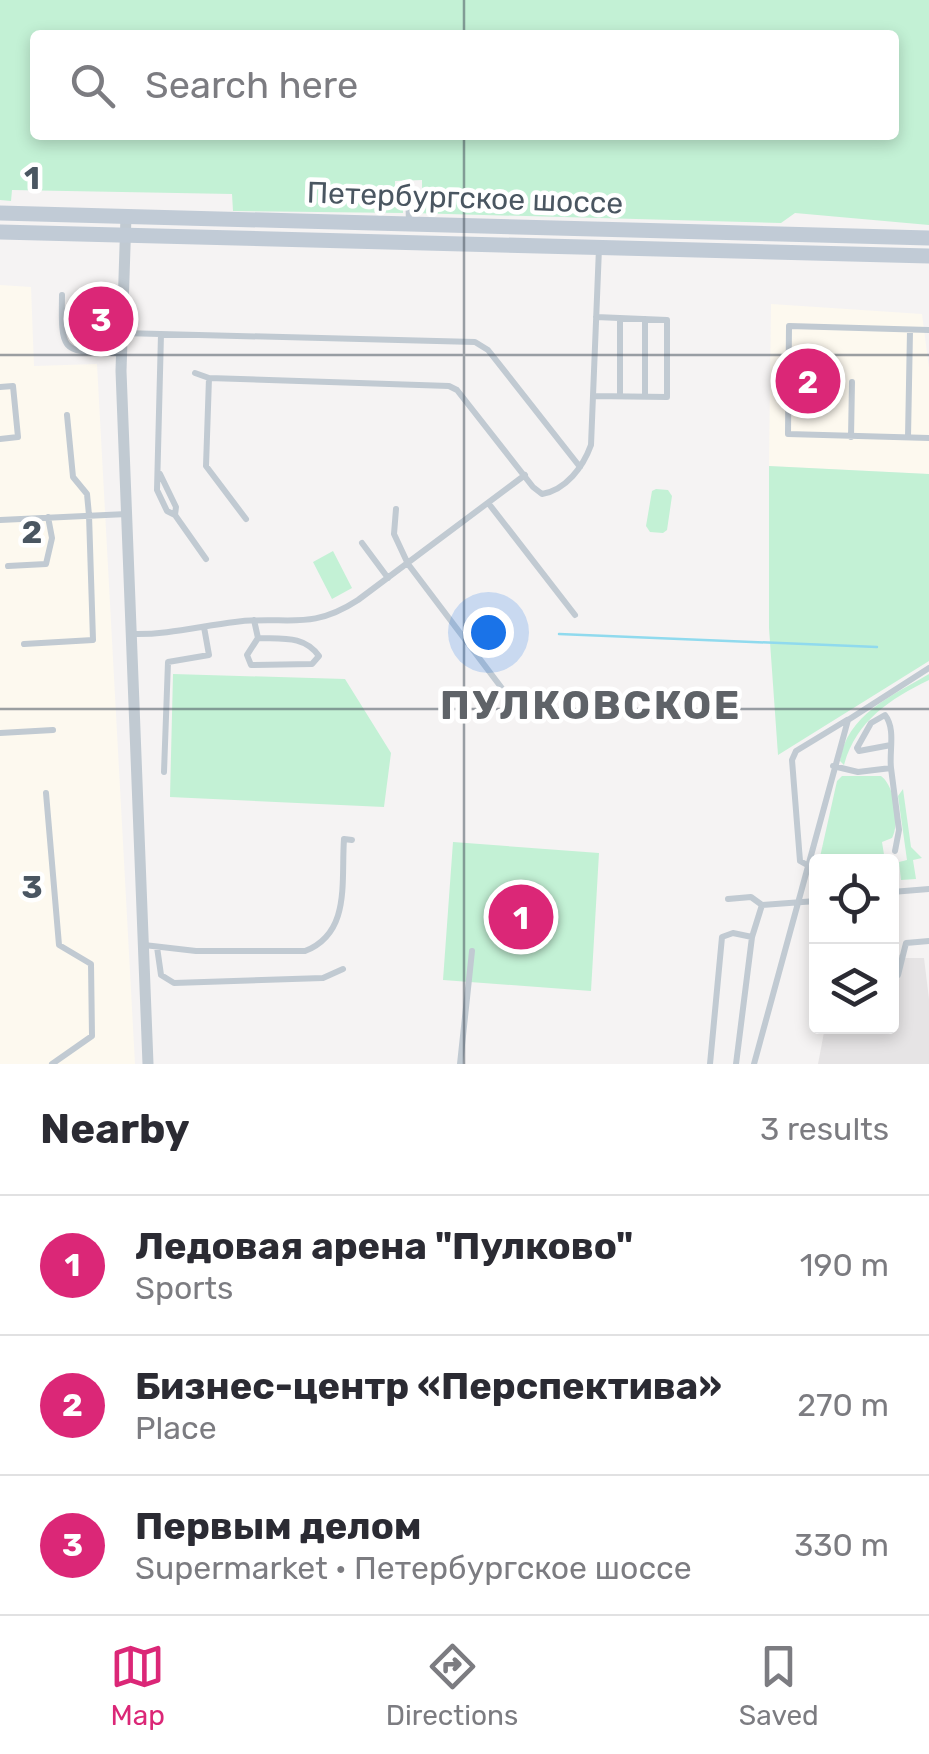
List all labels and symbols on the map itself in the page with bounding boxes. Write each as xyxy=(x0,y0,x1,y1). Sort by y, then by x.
text: 1 xyxy=(24,159,40,197)
street label: Петербургское шоссе xyxy=(306,174,624,222)
pin: 3 xyxy=(68,282,134,356)
pin: 2 xyxy=(776,344,840,418)
text: 2 xyxy=(22,513,42,551)
your location xyxy=(463,607,514,658)
district label: ПУЛКОВСКОЕ xyxy=(440,682,742,729)
text: 3 xyxy=(21,868,43,906)
pin: 1 xyxy=(488,880,554,954)

